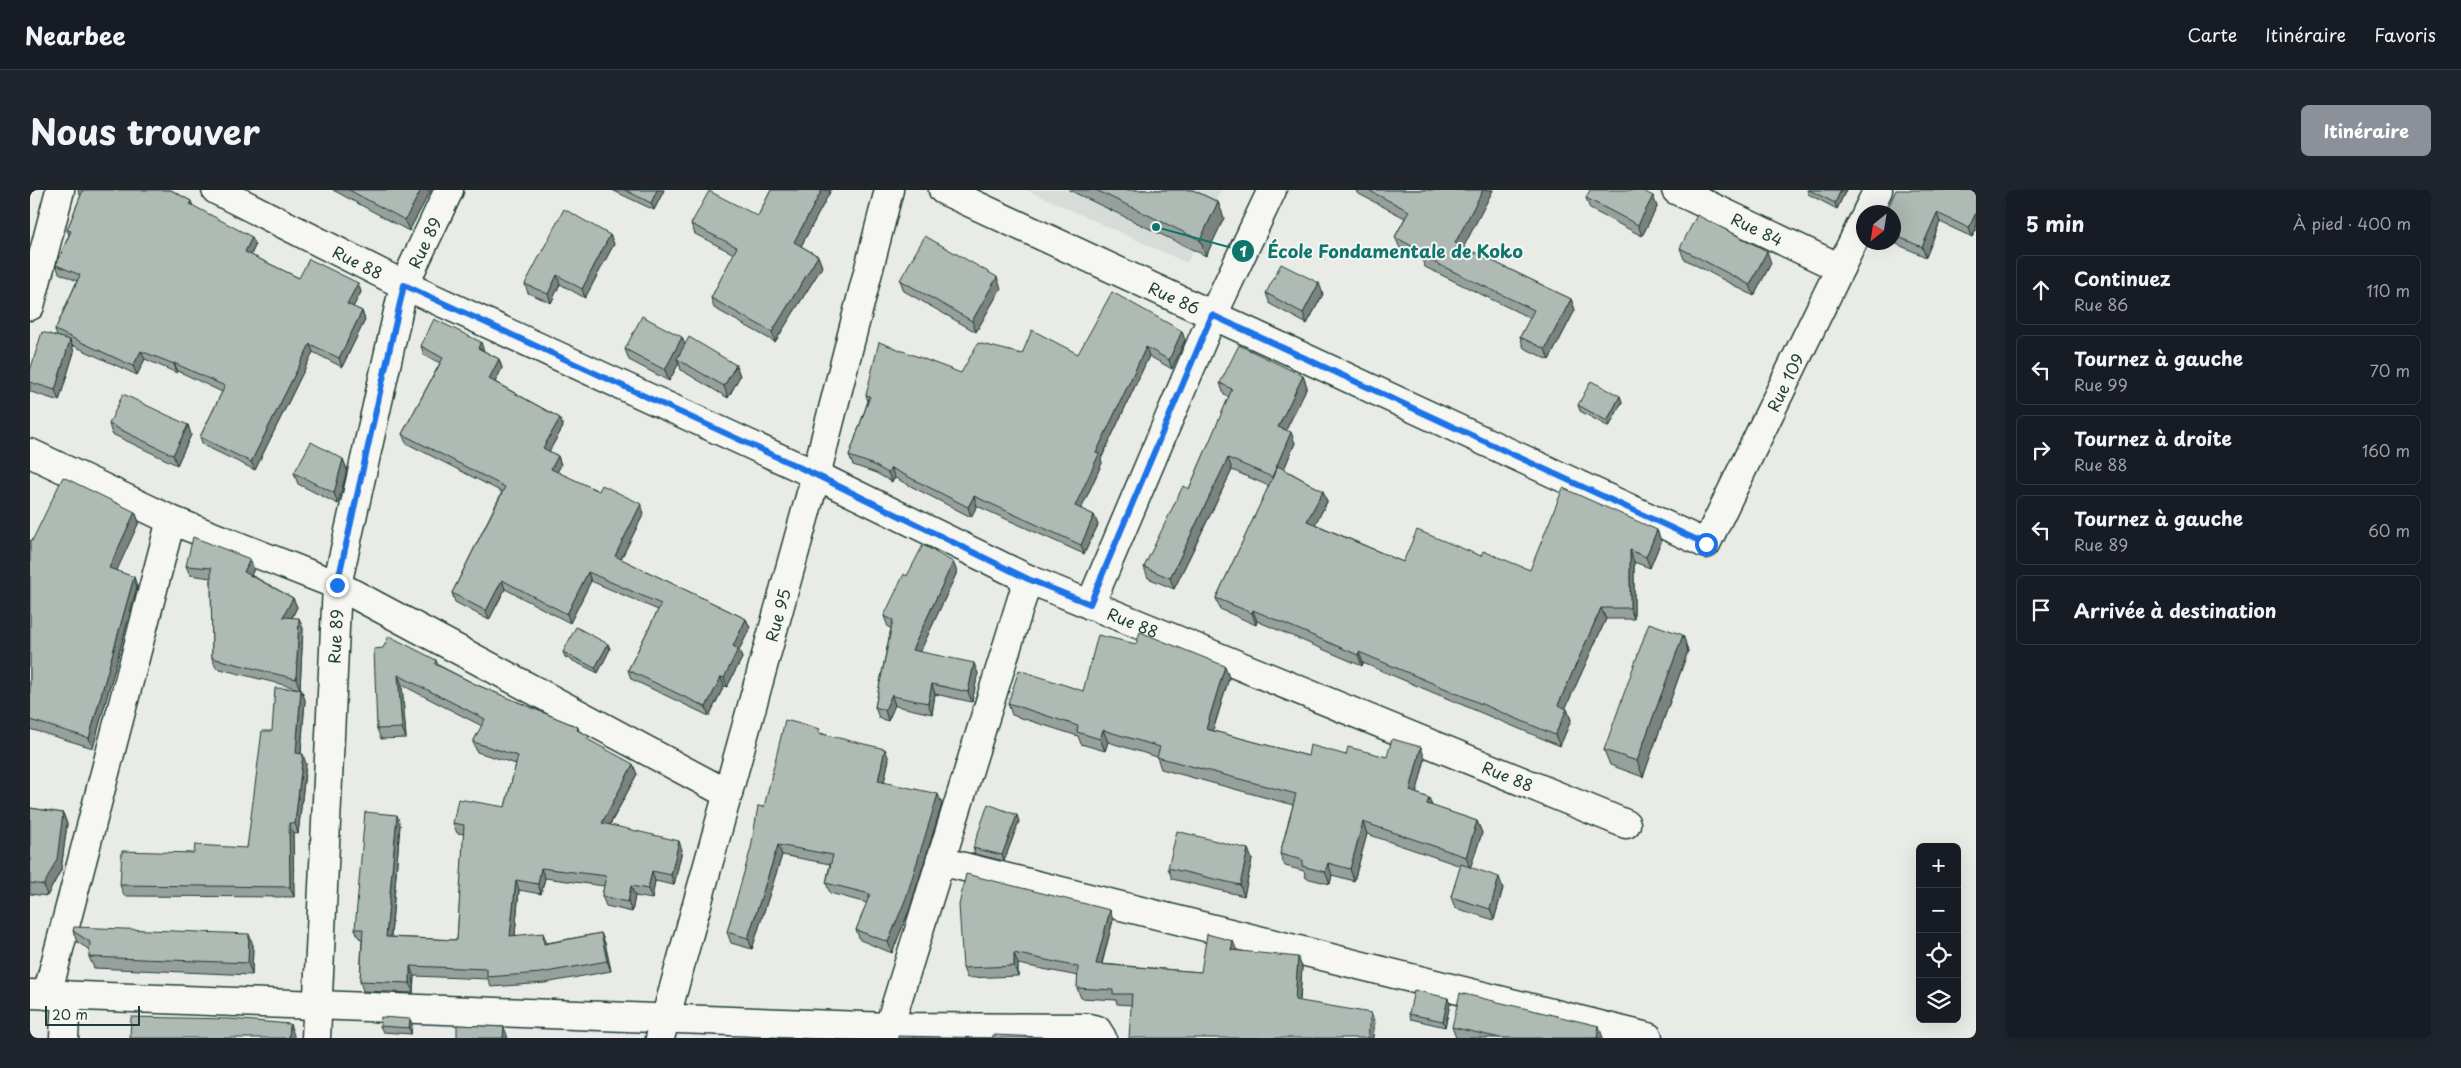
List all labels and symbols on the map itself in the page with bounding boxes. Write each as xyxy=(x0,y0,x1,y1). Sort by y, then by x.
north arrow xyxy=(1856,205,1901,250)
street label: Rue 84 xyxy=(1727,206,1787,251)
street label: Rue 89 xyxy=(402,213,447,272)
callout: École Fondamentale de Koko xyxy=(1230,235,1535,268)
text: École Fondamentale de Koko xyxy=(1267,237,1523,264)
street label: Rue 88 xyxy=(329,239,387,284)
text: 1 xyxy=(1239,239,1247,262)
street label: Rue 86 xyxy=(1145,275,1204,320)
street label: Rue 109 xyxy=(1760,349,1809,415)
route start xyxy=(1695,533,1718,556)
route end xyxy=(326,574,349,597)
street label: Rue 95 xyxy=(758,586,796,644)
street label: Rue 88 xyxy=(1104,601,1162,643)
street label: Rue 89 xyxy=(321,609,348,664)
street label: Rue 88 xyxy=(1479,754,1537,797)
scale bar xyxy=(45,1003,140,1026)

